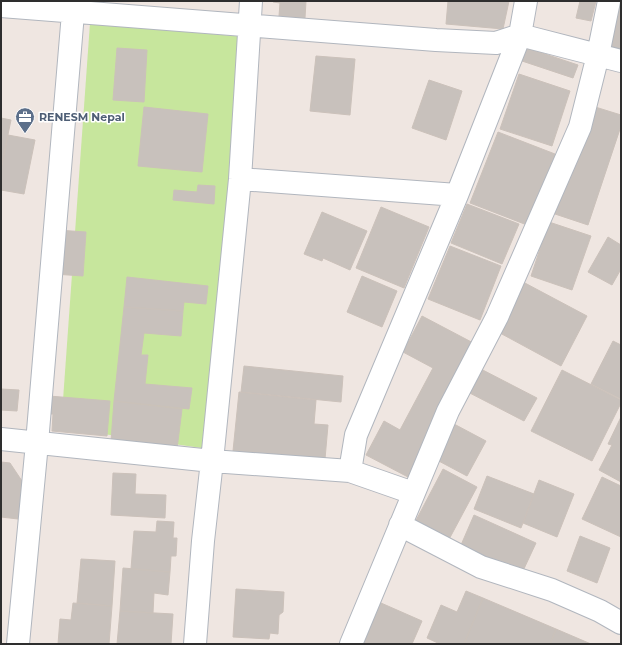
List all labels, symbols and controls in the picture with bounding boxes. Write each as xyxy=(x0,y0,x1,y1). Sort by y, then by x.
office icon: RENESM Nepal xyxy=(14,106,36,134)
place label: RENESM Nepal xyxy=(39,110,125,124)

